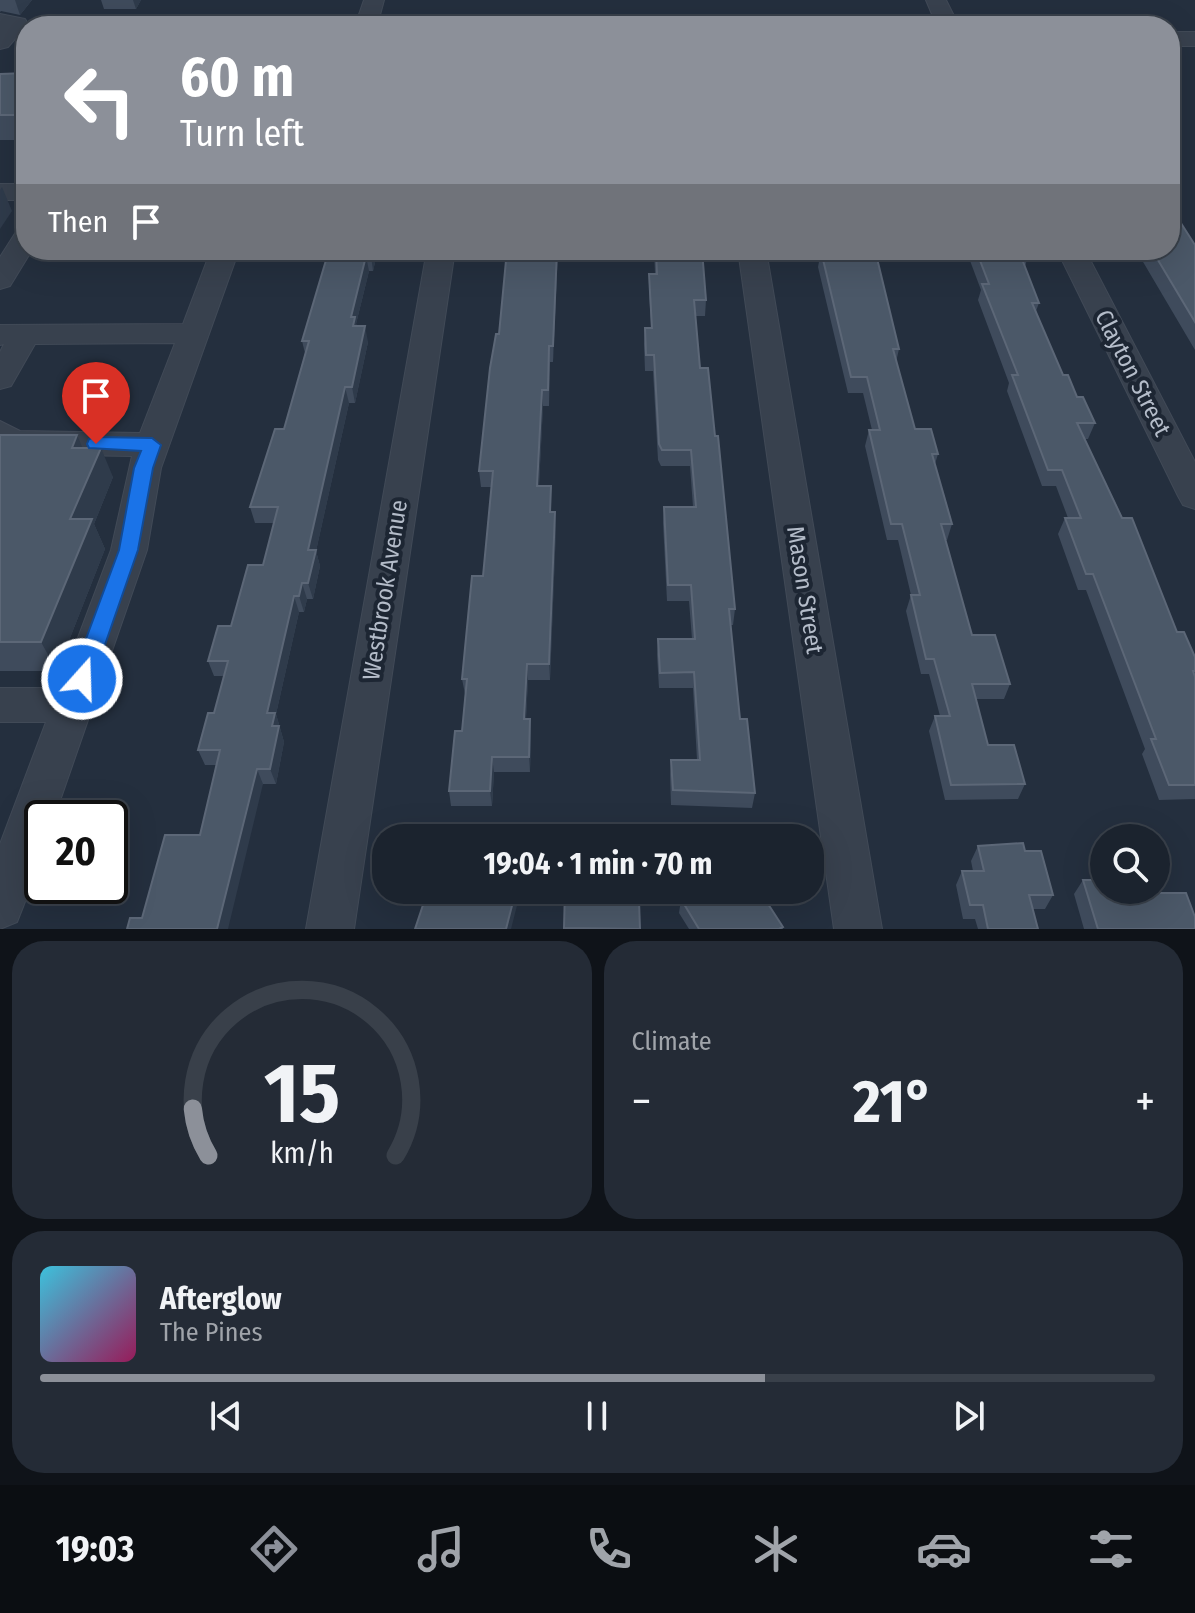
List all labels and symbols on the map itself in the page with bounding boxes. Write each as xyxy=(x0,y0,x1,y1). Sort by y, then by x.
street label: Clayton Street xyxy=(1089,305,1177,441)
pin xyxy=(62,362,130,444)
street label: Westbrook Avenue xyxy=(357,498,413,682)
street label: Mason Street xyxy=(781,524,829,656)
position arrow xyxy=(40,637,124,721)
speed limit sign: 20 xyxy=(24,800,128,904)

